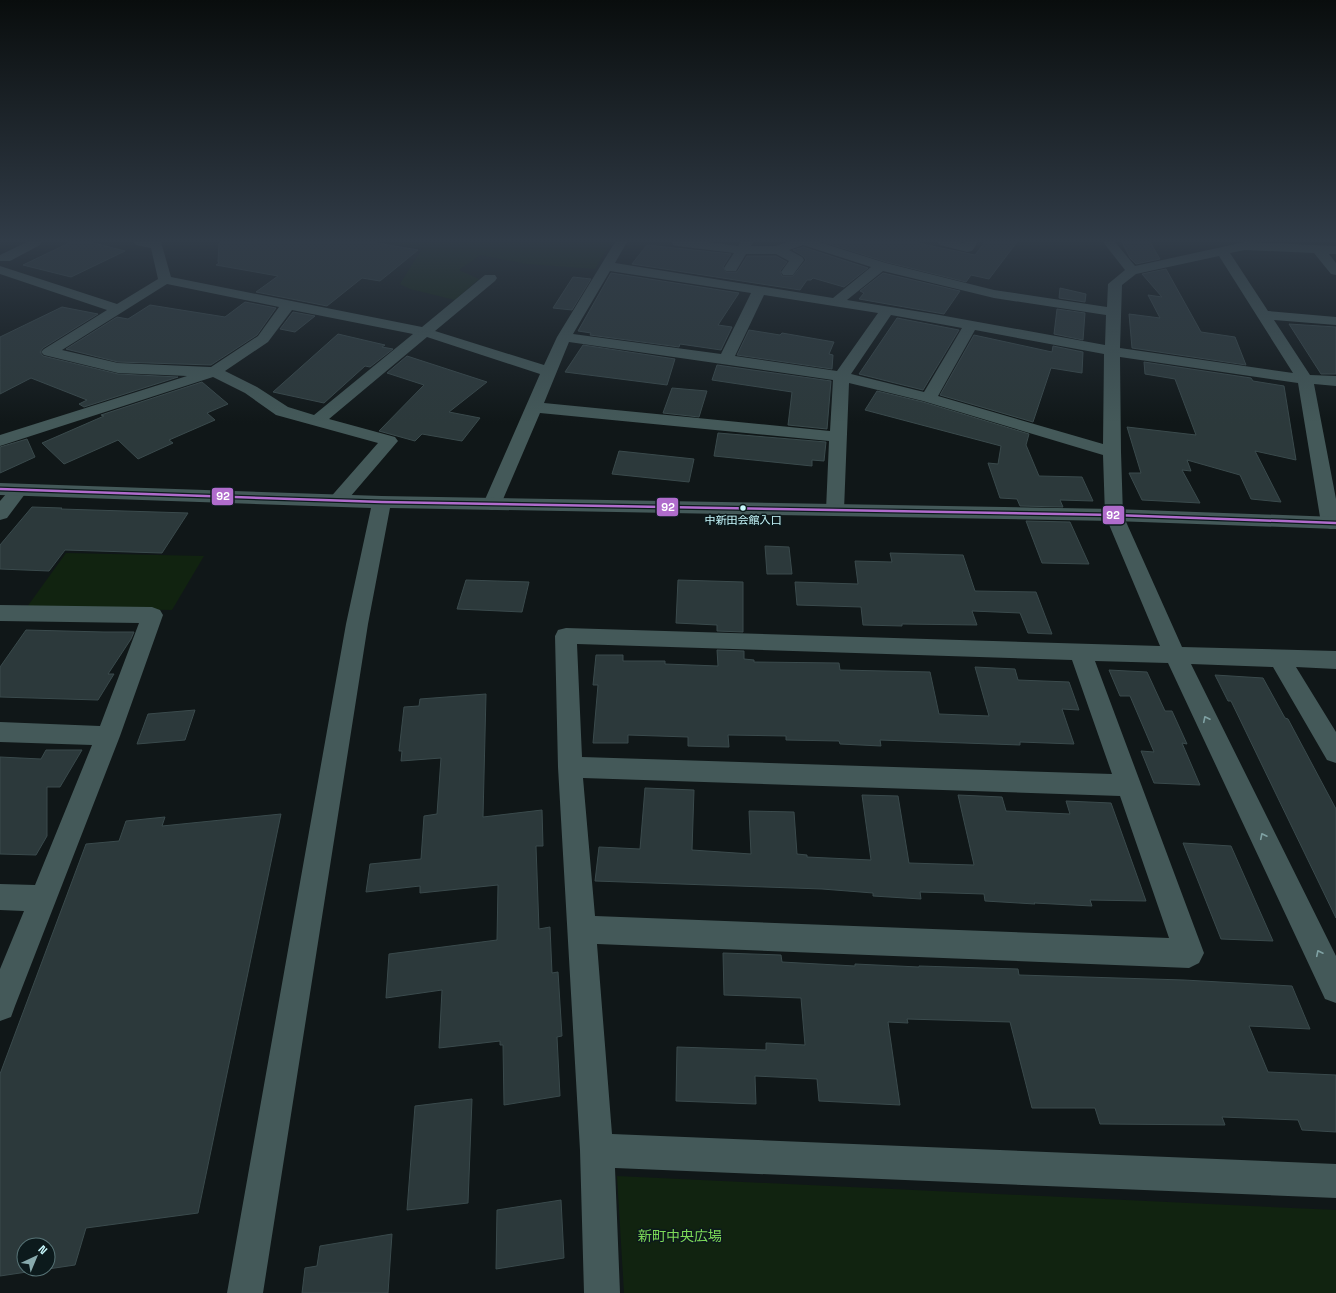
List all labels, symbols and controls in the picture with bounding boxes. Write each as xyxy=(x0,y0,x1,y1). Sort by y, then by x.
line badge: 92 xyxy=(211,487,234,506)
text: 92 xyxy=(216,489,230,503)
line badge: 92 xyxy=(656,497,679,517)
text: 92 xyxy=(661,500,675,514)
marker: 中新田会館入口 xyxy=(738,503,748,513)
line badge: 92 xyxy=(1102,505,1125,525)
text: 92 xyxy=(1106,508,1120,522)
place label: 中新田会館入口 xyxy=(705,513,782,527)
one-way arrow xyxy=(1203,716,1211,723)
one-way arrow xyxy=(1260,833,1268,840)
one-way arrow xyxy=(1316,950,1324,957)
park label: 新町中央広場 xyxy=(638,1227,722,1245)
north arrow xyxy=(16,1237,56,1277)
text: N xyxy=(35,1242,50,1257)

